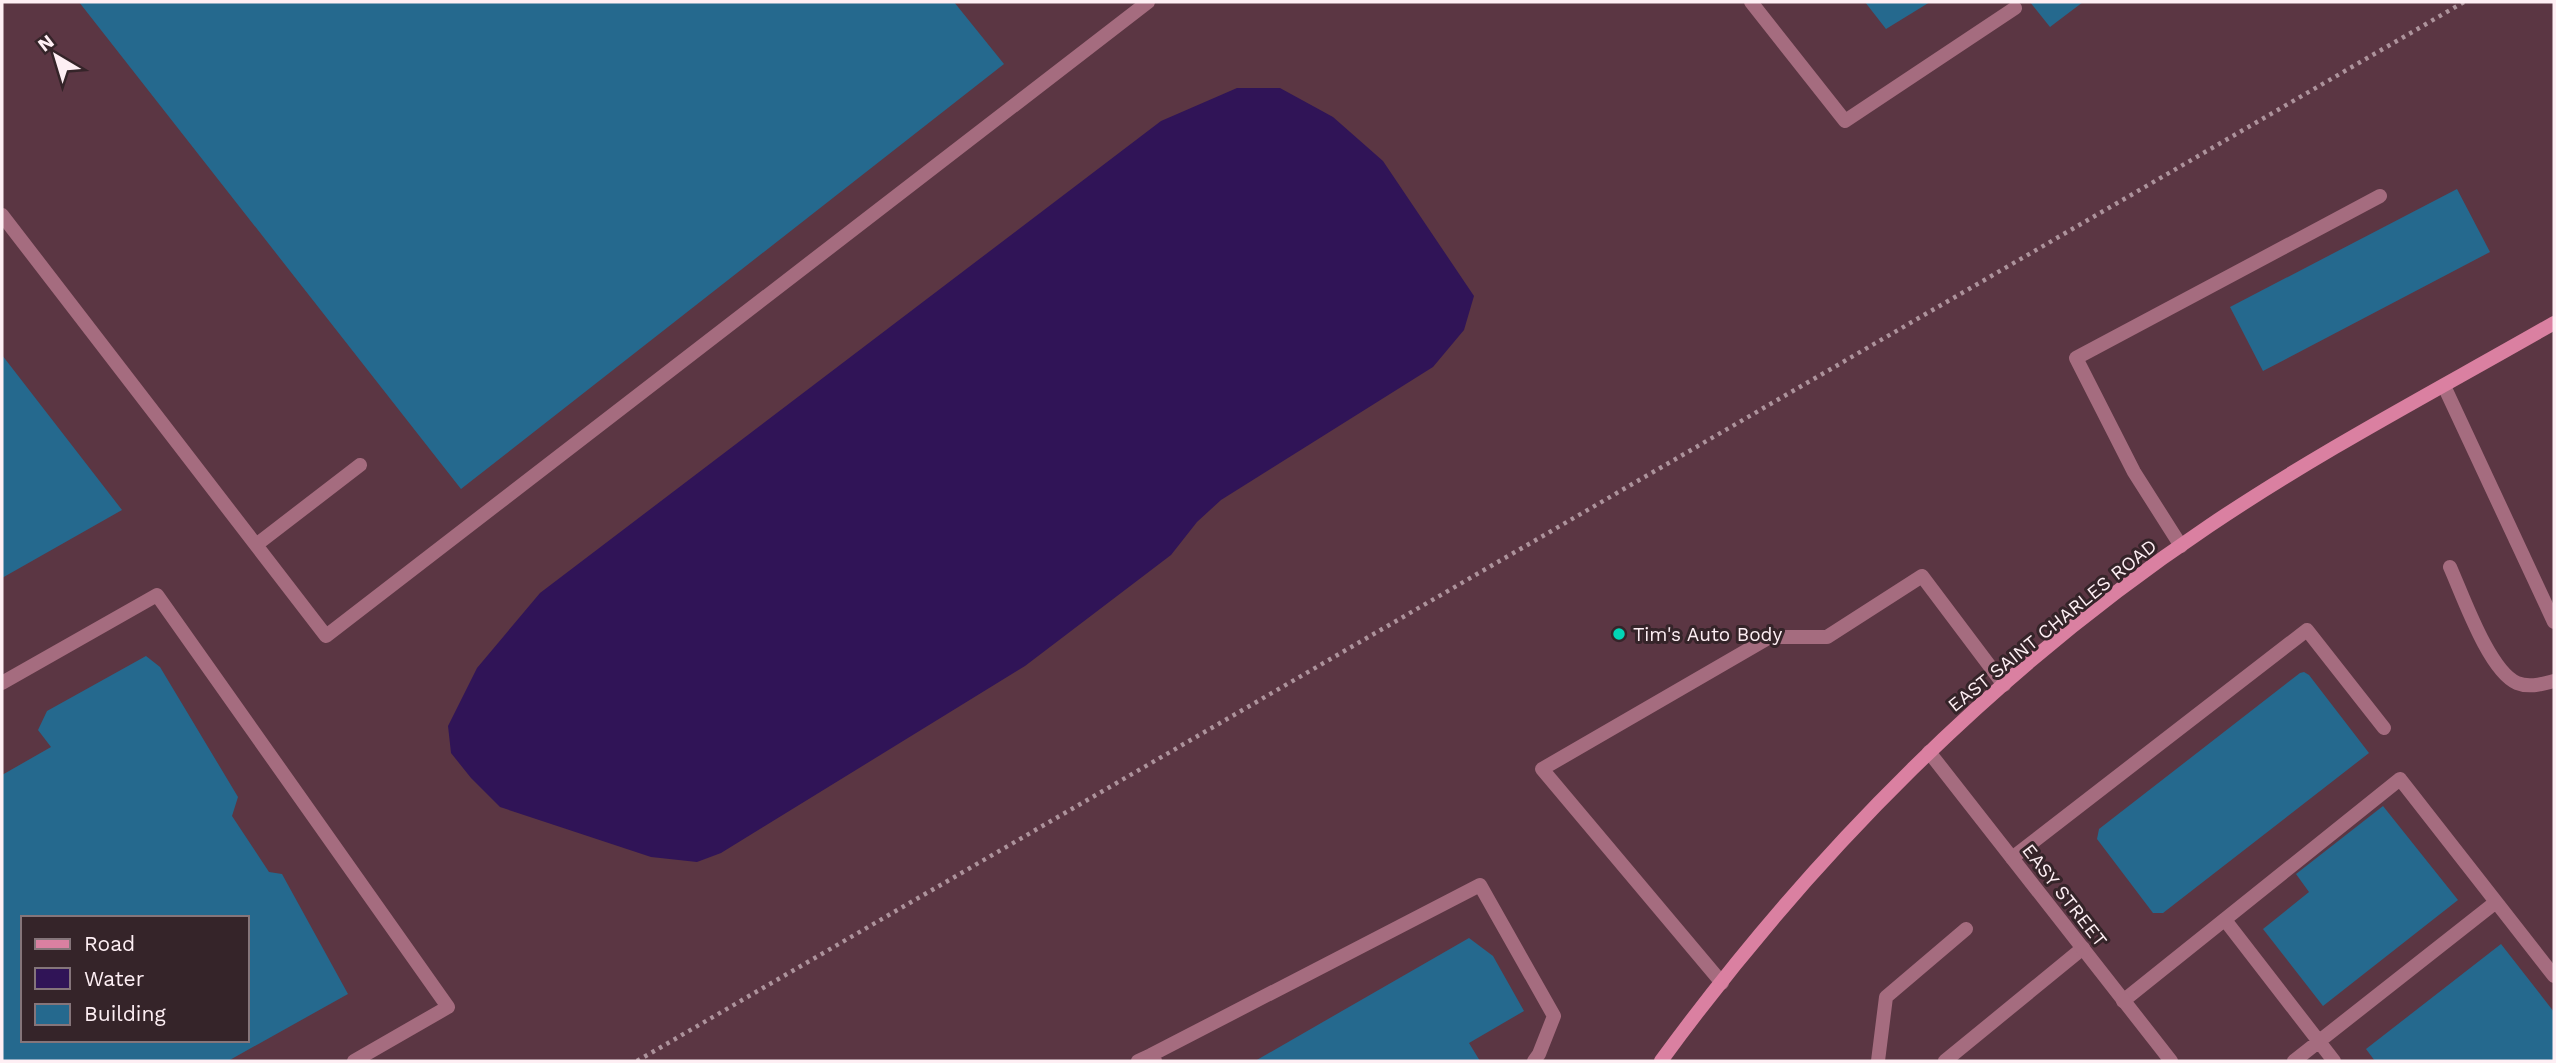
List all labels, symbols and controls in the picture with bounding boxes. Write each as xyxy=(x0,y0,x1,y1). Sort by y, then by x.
north arrow xyxy=(21,21,91,91)
text: N xyxy=(33,30,58,56)
street label: EAST SAINT CHARLES ROAD xyxy=(1943,534,2161,717)
place label: Tim's Auto Body xyxy=(1633,623,1782,646)
marker: Tim's Auto Body xyxy=(1611,626,1627,642)
street label: EASY STREET xyxy=(2017,839,2112,951)
legend xyxy=(21,916,248,1042)
text: Road xyxy=(84,931,135,956)
text: Water xyxy=(84,966,145,991)
text: Building xyxy=(84,1001,166,1026)

